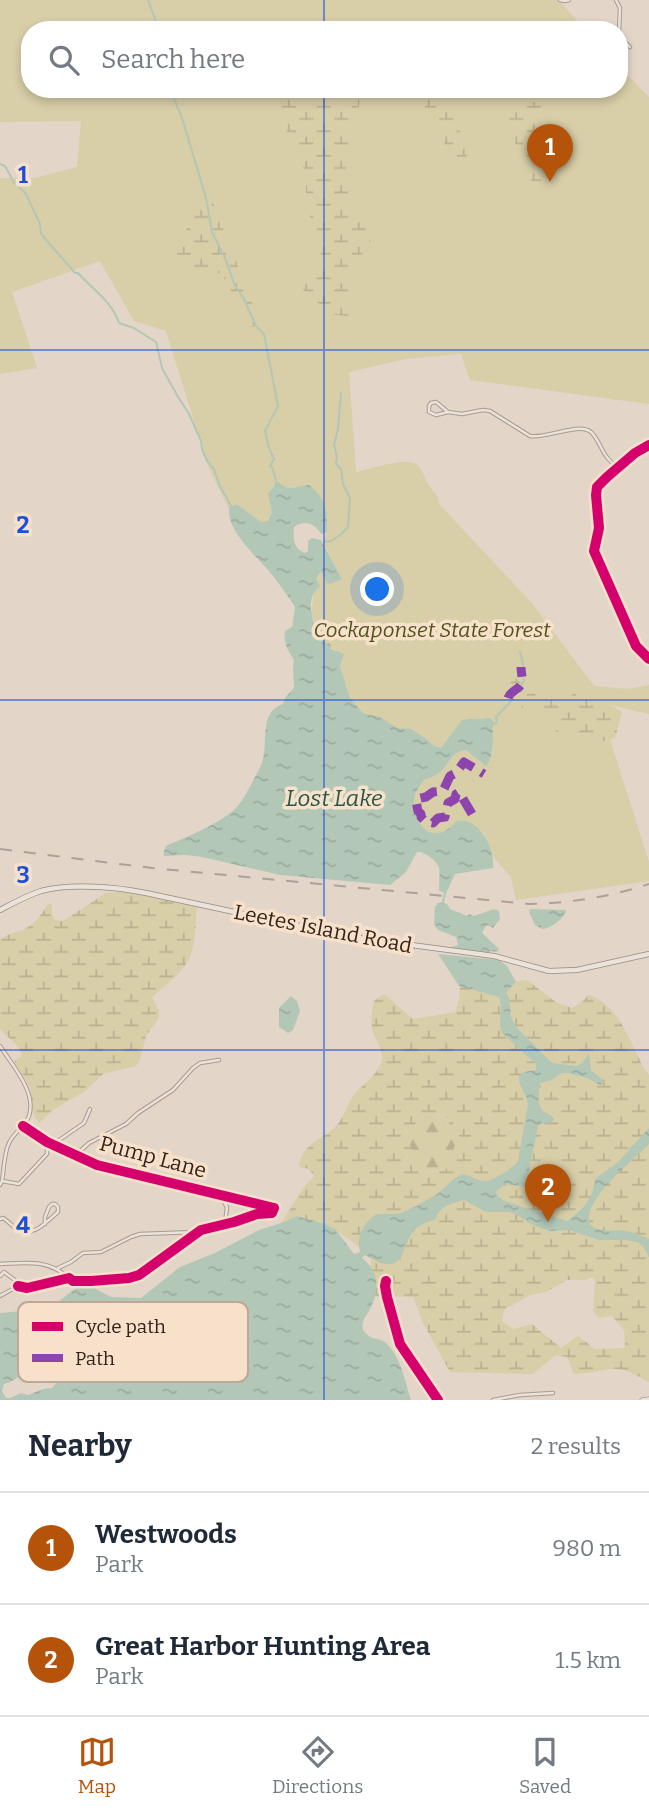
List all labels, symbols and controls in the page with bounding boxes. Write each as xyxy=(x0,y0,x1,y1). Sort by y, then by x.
search box xyxy=(21,21,628,98)
icon: search xyxy=(45,41,83,79)
text: Search here xyxy=(101,44,245,75)
pin: 1 xyxy=(527,124,573,182)
text: 1 xyxy=(18,161,28,189)
text: 2 xyxy=(17,511,30,539)
your location xyxy=(360,572,394,606)
park label: Cockaponset State Forest xyxy=(313,617,551,643)
water label: Lost Lake xyxy=(285,784,383,812)
text: 3 xyxy=(16,861,30,889)
street label: Leetes Island Road xyxy=(232,899,414,959)
street label: Pump Lane xyxy=(97,1130,209,1184)
pin: 2 xyxy=(525,1164,571,1222)
text: 4 xyxy=(16,1211,30,1239)
legend xyxy=(18,1302,248,1382)
text: Cycle path xyxy=(75,1315,166,1338)
text: Path xyxy=(75,1347,115,1370)
text: Nearby xyxy=(28,1428,132,1464)
text: 2 results xyxy=(531,1432,621,1460)
text: Westwoods xyxy=(95,1519,237,1550)
text: 1 xyxy=(46,1534,56,1562)
text: 980 m xyxy=(552,1534,621,1562)
text: Park xyxy=(95,1550,144,1578)
text: Great Harbor Hunting Area xyxy=(95,1631,430,1662)
text: 2 xyxy=(45,1646,57,1674)
text: 1.5 km xyxy=(555,1646,621,1674)
text: Park xyxy=(95,1662,144,1690)
tab: Map xyxy=(78,1733,116,1798)
tab: Directions xyxy=(272,1733,363,1798)
tab: Saved xyxy=(519,1733,571,1798)

